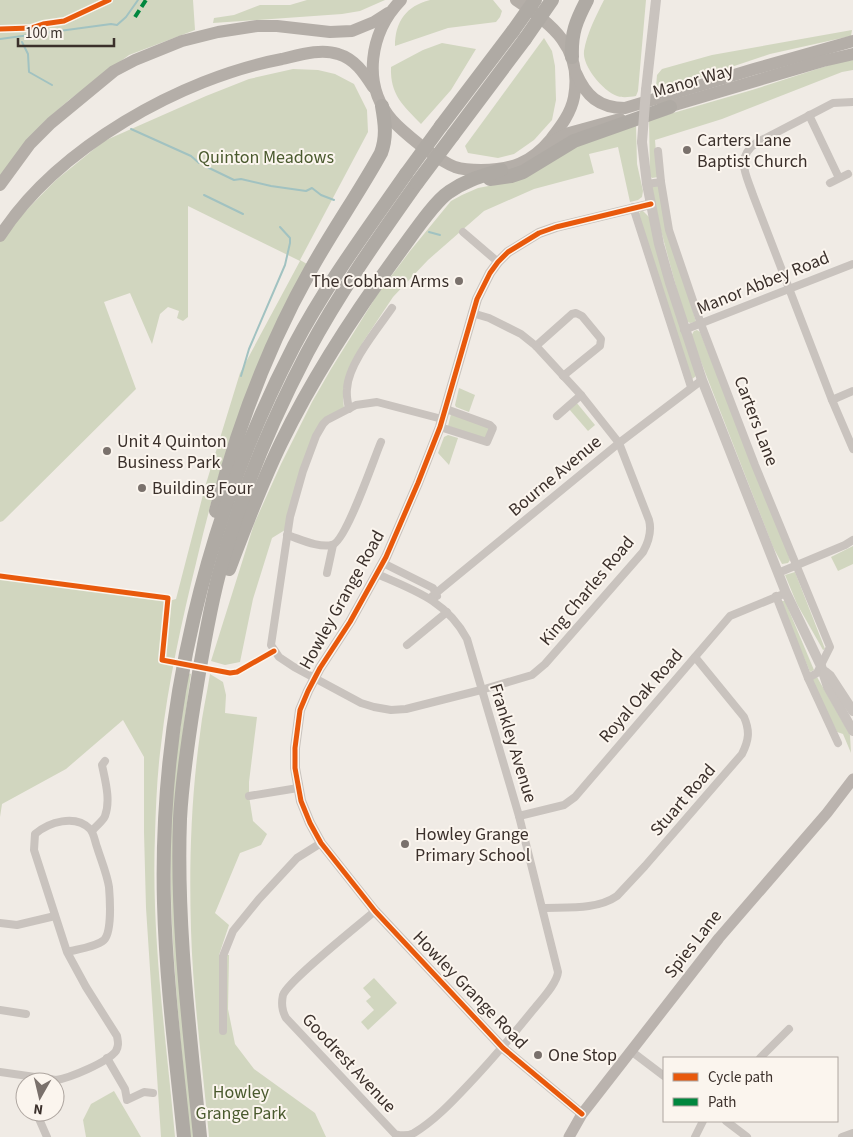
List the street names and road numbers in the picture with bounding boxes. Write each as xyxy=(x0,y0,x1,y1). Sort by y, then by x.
street label: Manor Way xyxy=(650,57,737,104)
street label: Manor Abbey Road xyxy=(693,245,833,321)
street label: Carters Lane xyxy=(727,373,785,470)
street label: Bourne Avenue xyxy=(503,430,607,522)
street label: Howley Grange Road xyxy=(293,526,391,674)
street label: King Charles Road xyxy=(534,531,640,651)
street label: Royal Oak Road xyxy=(593,644,689,748)
street label: Frankley Avenue xyxy=(483,680,543,806)
street label: Stuart Road xyxy=(644,758,722,842)
street label: Spies Lane xyxy=(658,904,728,983)
street label: Howley Grange Road xyxy=(407,925,533,1055)
street label: Goodrest Avenue xyxy=(296,1008,402,1118)

